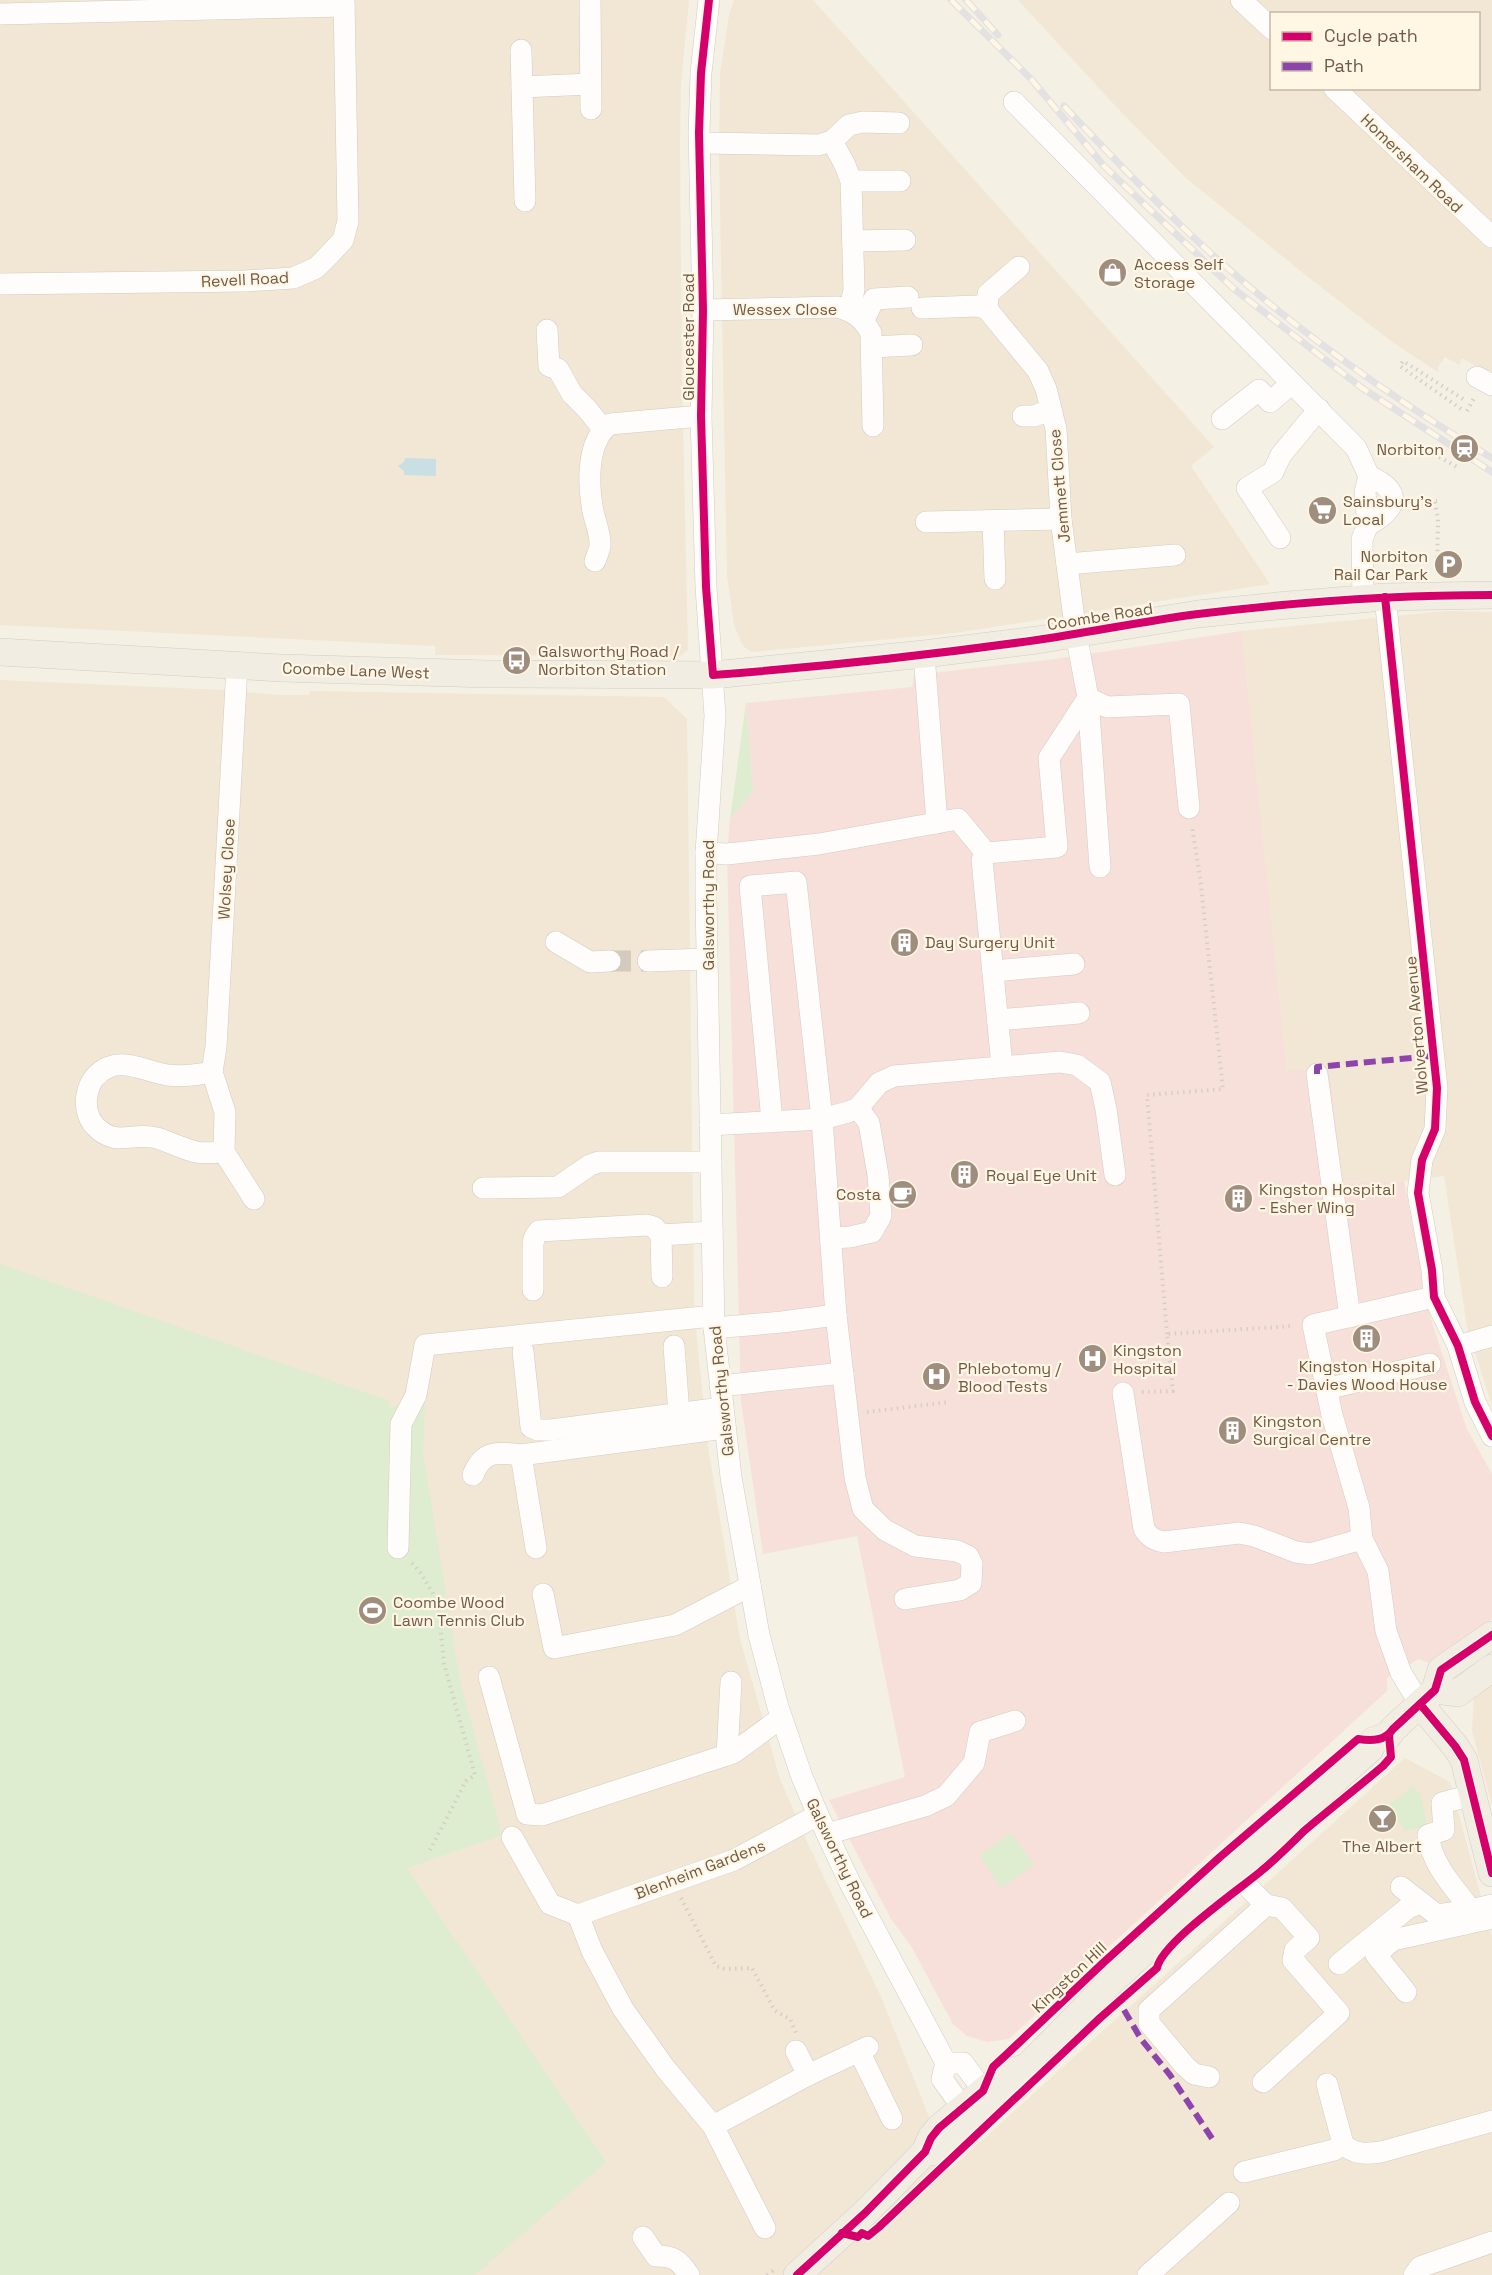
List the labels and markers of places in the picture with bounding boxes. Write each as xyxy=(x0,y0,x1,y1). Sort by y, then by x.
place label: Access Self Storage xyxy=(1134,254,1224,293)
shop icon: Access Self Storage xyxy=(1097,257,1129,289)
station icon: Norbiton xyxy=(1449,433,1481,465)
place label: Norbiton xyxy=(1376,439,1444,460)
place label: Sainsbury's Local xyxy=(1343,491,1432,530)
supermarket icon: Sainsbury's Local xyxy=(1306,494,1338,526)
place label: Norbiton Rail Car Park xyxy=(1334,546,1428,585)
parking icon: Norbiton Rail Car Park xyxy=(1433,549,1465,581)
place label: Galsworthy Road / Norbiton Station xyxy=(538,641,679,680)
bus stop icon: Galsworthy Road / Norbiton Station xyxy=(501,644,533,676)
building icon: Day Surgery Unit xyxy=(888,926,920,958)
place label: Day Surgery Unit xyxy=(925,932,1055,953)
building icon: Royal Eye Unit xyxy=(949,1159,981,1191)
place label: Royal Eye Unit xyxy=(986,1165,1097,1186)
cafe icon: Costa xyxy=(886,1178,918,1210)
place label: Kingston Hospital - Esher Wing xyxy=(1259,1179,1395,1218)
building icon: Kingston Hospital - Esher Wing xyxy=(1222,1182,1254,1214)
place label: Costa xyxy=(836,1184,881,1205)
building icon: Kingston Hospital - Davies Wood House xyxy=(1351,1322,1383,1354)
place label: Kingston Hospital xyxy=(1113,1340,1182,1379)
hospital icon: Kingston Hospital xyxy=(1076,1343,1108,1375)
place label: Kingston Hospital - Davies Wood House xyxy=(1287,1356,1447,1395)
place label: Phlebotomy / Blood Tests xyxy=(958,1358,1061,1397)
hospital icon: Phlebotomy / Blood Tests xyxy=(921,1361,953,1393)
place label: Kingston Surgical Centre xyxy=(1253,1411,1371,1450)
building icon: Kingston Surgical Centre xyxy=(1216,1414,1248,1446)
place label: Coombe Wood Lawn Tennis Club xyxy=(393,1592,525,1631)
sports icon: Coombe Wood Lawn Tennis Club xyxy=(356,1595,388,1627)
bar icon: The Albert xyxy=(1366,1802,1398,1834)
place label: The Albert xyxy=(1342,1836,1422,1857)

